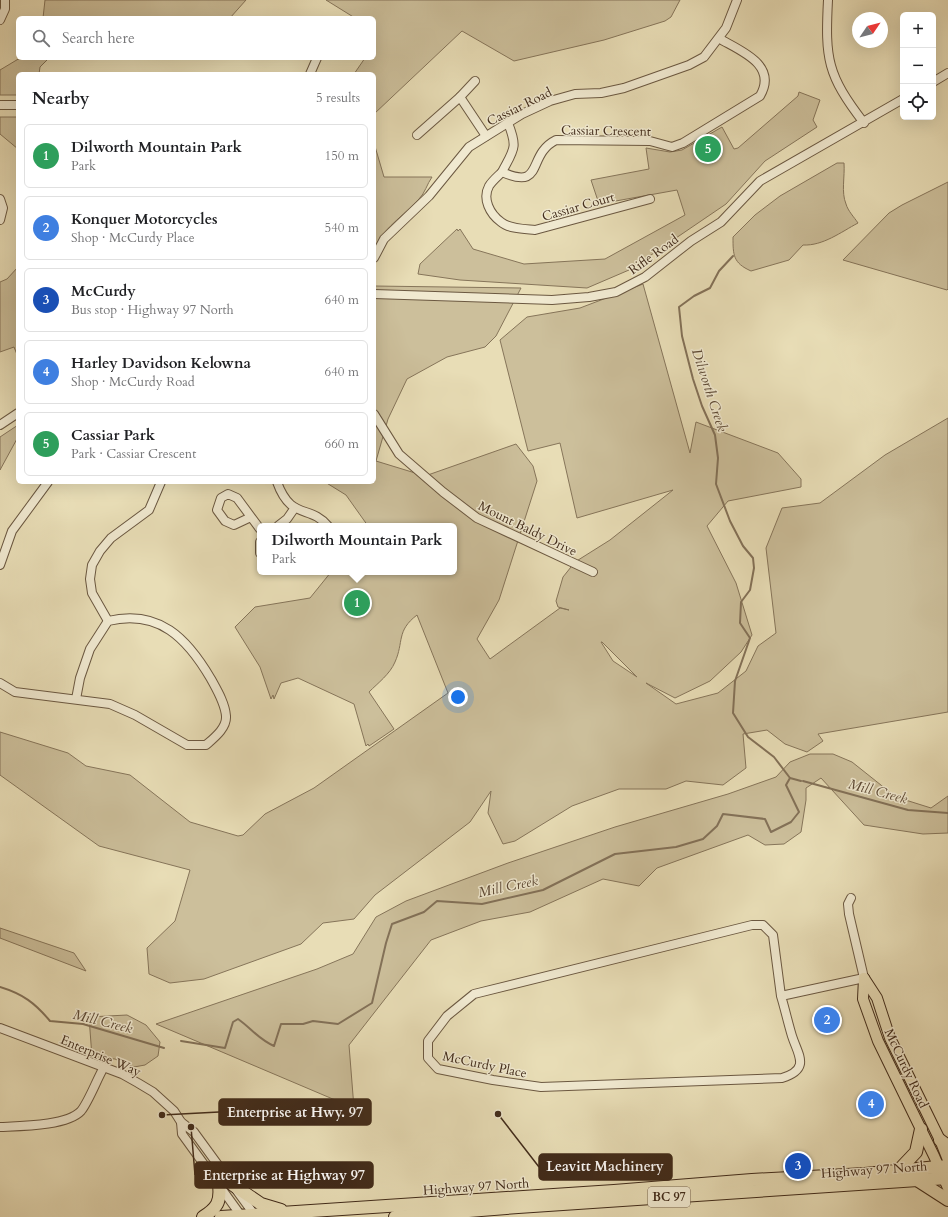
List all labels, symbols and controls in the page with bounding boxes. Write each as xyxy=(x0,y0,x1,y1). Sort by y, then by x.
north arrow xyxy=(852,12,888,48)
map controls xyxy=(900,12,936,120)
button: + xyxy=(900,12,936,48)
search box xyxy=(16,16,376,60)
icon: search xyxy=(30,27,52,49)
text: Search here xyxy=(62,28,135,48)
button: − xyxy=(900,48,936,84)
street label: Cassiar Road xyxy=(484,83,555,130)
button: locate xyxy=(900,84,936,120)
text: Nearby xyxy=(32,87,89,110)
text: 5 results xyxy=(316,89,360,107)
street label: Cassiar Crescent xyxy=(561,121,651,141)
pin: 5 xyxy=(695,134,721,164)
text: Dilworth Mountain Park xyxy=(71,137,242,157)
text: 1 xyxy=(43,147,49,165)
text: 150 m xyxy=(325,147,359,165)
text: Park xyxy=(71,157,96,175)
street label: Cassiar Court xyxy=(540,188,617,226)
text: Konquer Motorcycles xyxy=(71,209,218,229)
text: 2 xyxy=(43,219,49,237)
text: 540 m xyxy=(325,219,359,237)
text: Shop · McCurdy Place xyxy=(71,229,195,247)
street label: Rifle Road xyxy=(625,230,682,279)
text: McCurdy xyxy=(71,281,136,301)
text: 3 xyxy=(43,291,49,309)
text: 640 m xyxy=(325,291,359,309)
text: Bus stop · Highway 97 North xyxy=(71,301,234,319)
water label: Dilworth Creek xyxy=(687,346,732,434)
text: Harley Davidson Kelowna xyxy=(71,353,251,373)
text: 4 xyxy=(43,363,49,381)
text: 640 m xyxy=(325,363,359,381)
text: Shop · McCurdy Road xyxy=(71,373,195,391)
text: Cassiar Park xyxy=(71,425,155,445)
text: 5 xyxy=(43,435,49,453)
text: 660 m xyxy=(325,435,359,453)
text: Park · Cassiar Crescent xyxy=(71,445,196,463)
street label: Mount Baldy Drive xyxy=(475,497,580,561)
popup xyxy=(257,523,457,575)
text: Dilworth Mountain Park xyxy=(272,530,442,550)
text: Park xyxy=(272,550,297,568)
pin: 1 xyxy=(344,588,370,618)
your location xyxy=(448,687,468,707)
water label: Mill Creek xyxy=(846,774,910,809)
water label: Mill Creek xyxy=(476,871,540,902)
water label: Mill Creek xyxy=(71,1005,135,1038)
pin: 2 xyxy=(814,1005,840,1035)
street label: McCurdy Road xyxy=(880,1026,932,1111)
street label: Enterprise Way xyxy=(57,1031,144,1081)
street label: McCurdy Place xyxy=(441,1047,529,1083)
pin: 4 xyxy=(858,1089,884,1119)
callout: Enterprise at Hwy. 97 xyxy=(219,1099,371,1125)
text: Enterprise at Hwy. 97 xyxy=(227,1103,363,1122)
pin: 3 xyxy=(785,1151,811,1181)
callout: Leavitt Machinery xyxy=(539,1154,672,1180)
text: Leavitt Machinery xyxy=(546,1157,664,1176)
street label: Highway 97 North xyxy=(820,1157,928,1183)
callout: Enterprise at Highway 97 xyxy=(195,1162,373,1188)
text: Enterprise at Highway 97 xyxy=(203,1166,365,1185)
street label: Highway 97 North xyxy=(422,1174,530,1200)
road number: BC 97 xyxy=(648,1187,690,1207)

